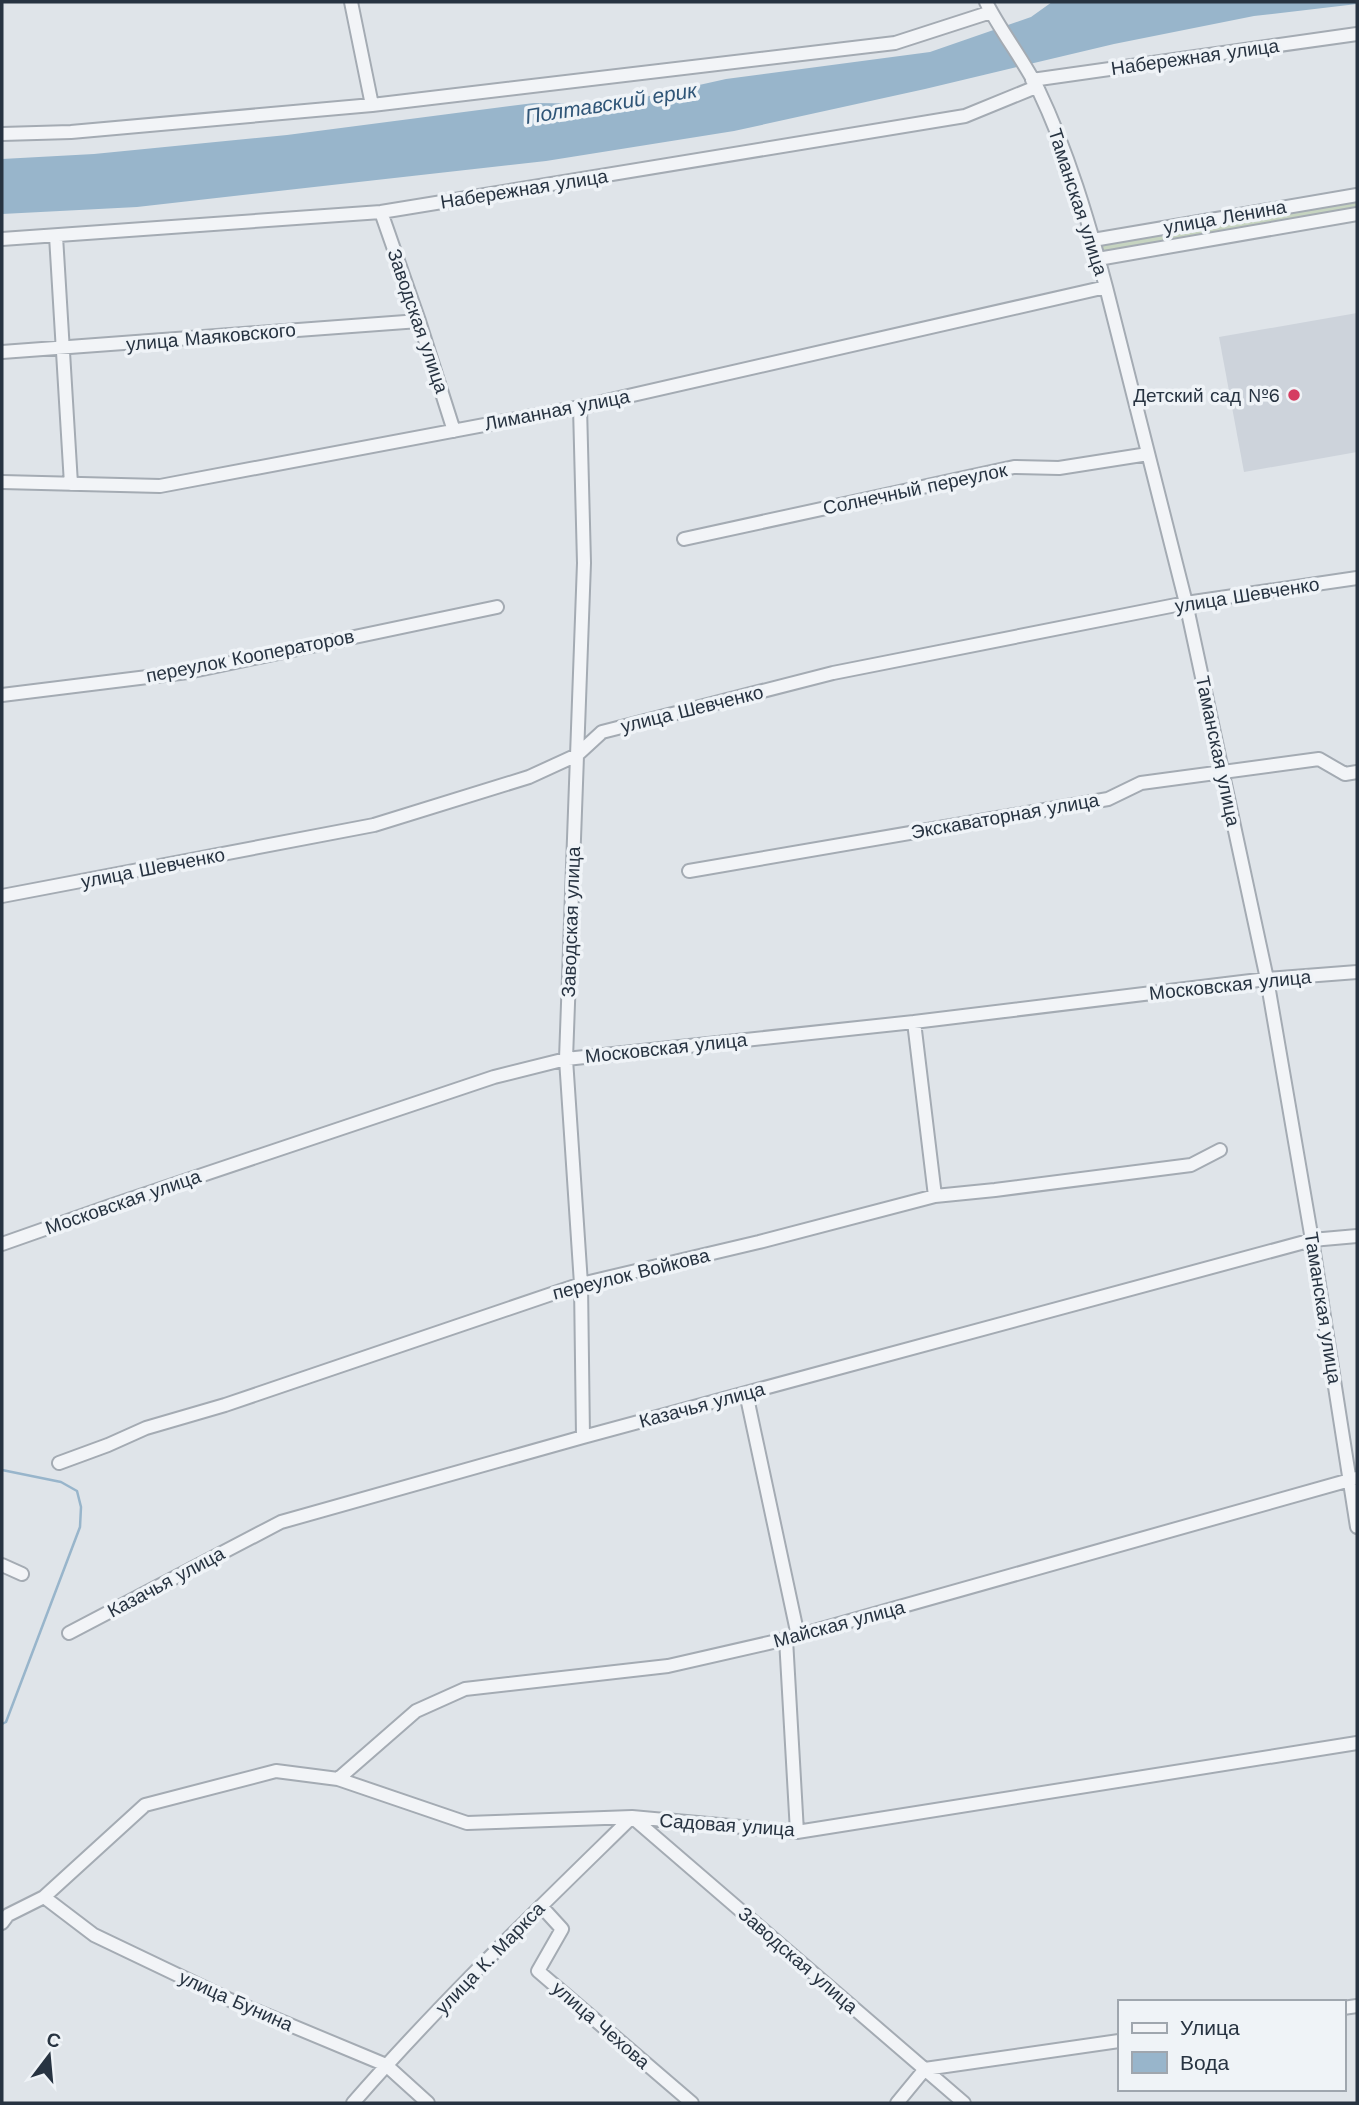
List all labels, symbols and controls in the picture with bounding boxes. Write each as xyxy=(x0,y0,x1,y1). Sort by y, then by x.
street label: Набережная улица xyxy=(1110,34,1281,80)
water label: Полтавский ерик xyxy=(523,77,700,129)
street label: Таманская улица xyxy=(1043,126,1113,279)
street label: Набережная улица xyxy=(439,164,610,214)
street label: улица Ленина xyxy=(1162,195,1288,239)
street label: Заводская улица xyxy=(383,246,454,397)
street label: улица Маяковского xyxy=(125,318,297,356)
place label: Детский сад №6 xyxy=(1133,384,1280,407)
street label: Лиманная улица xyxy=(483,385,632,435)
marker: Детский сад №6 xyxy=(1286,387,1302,403)
street label: Солнечный переулок xyxy=(821,458,1010,520)
street label: улица Шевченко xyxy=(1173,572,1321,618)
street label: переулок Кооператоров xyxy=(144,625,356,687)
street label: Таманская улица xyxy=(1191,674,1245,829)
street label: улица Шевченко xyxy=(618,680,766,738)
street label: Экскаваторная улица xyxy=(909,788,1101,844)
street label: улица Шевченко xyxy=(79,843,227,893)
street label: Заводская улица xyxy=(557,846,585,998)
street label: Московская улица xyxy=(1148,965,1313,1005)
street label: Московская улица xyxy=(584,1028,749,1068)
street label: Московская улица xyxy=(42,1164,204,1239)
street label: Таманская улица xyxy=(1300,1231,1346,1386)
street label: переулок Войкова xyxy=(550,1243,712,1305)
street label: Казачья улица xyxy=(637,1377,768,1433)
street label: Казачья улица xyxy=(104,1541,229,1622)
street label: Майская улица xyxy=(771,1595,908,1653)
street label: Садовая улица xyxy=(659,1809,796,1841)
street label: улица К. Маркса xyxy=(431,1897,550,2019)
street label: Заводская улица xyxy=(733,1902,863,2018)
street label: улица Бунина xyxy=(175,1966,297,2037)
street label: улица Чехова xyxy=(547,1976,655,2074)
legend xyxy=(1118,2000,1345,2091)
text: Улица xyxy=(1180,2015,1240,2040)
north arrow xyxy=(14,2021,84,2091)
text: С xyxy=(44,2027,64,2053)
text: Вода xyxy=(1180,2050,1229,2075)

